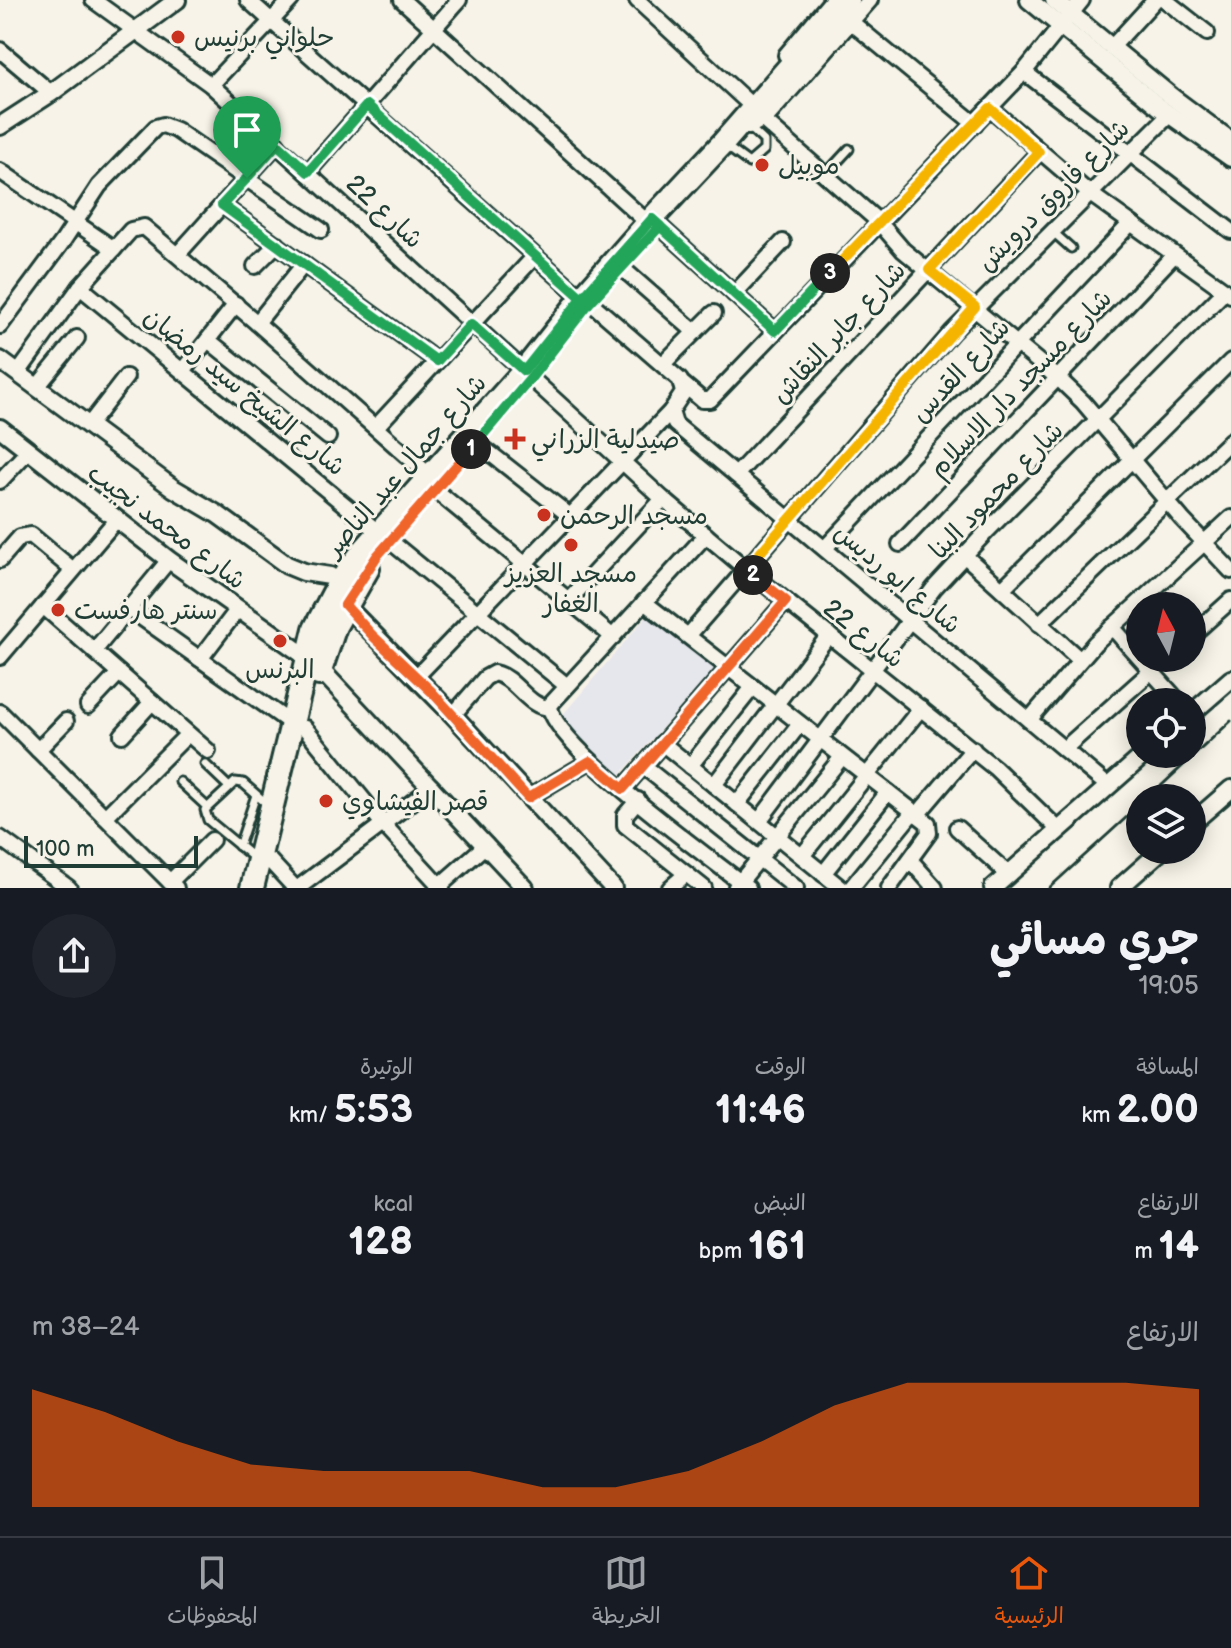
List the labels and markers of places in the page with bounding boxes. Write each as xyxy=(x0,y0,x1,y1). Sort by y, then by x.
place label: حلواني برنيس xyxy=(194,23,334,60)
marker: حلواني برنيس xyxy=(169,28,187,46)
pin xyxy=(213,96,281,178)
place label: موبيل xyxy=(778,151,840,182)
marker: موبيل xyxy=(753,156,771,174)
pin: 3 xyxy=(810,253,850,293)
place label: صيدلية الزراني xyxy=(531,425,680,462)
pin: 1 xyxy=(451,429,491,469)
marker: صيدلية الزراني xyxy=(506,430,524,448)
place label: مسجد الرحمن xyxy=(560,501,708,532)
marker: مسجد الرحمن xyxy=(535,506,553,524)
marker: مسجد العزيز الغفار xyxy=(562,536,580,554)
pin: 2 xyxy=(733,555,773,595)
place label: مسجد العزيز الغفار xyxy=(503,559,637,620)
place label: سنتر هارفست xyxy=(74,596,218,627)
marker: سنتر هارفست xyxy=(49,601,67,619)
marker: البرنس xyxy=(271,632,289,650)
place label: البرنس xyxy=(245,655,315,686)
place label: قصر الفيشاوي xyxy=(342,787,488,820)
marker: قصر الفيشاوي xyxy=(317,792,335,810)

